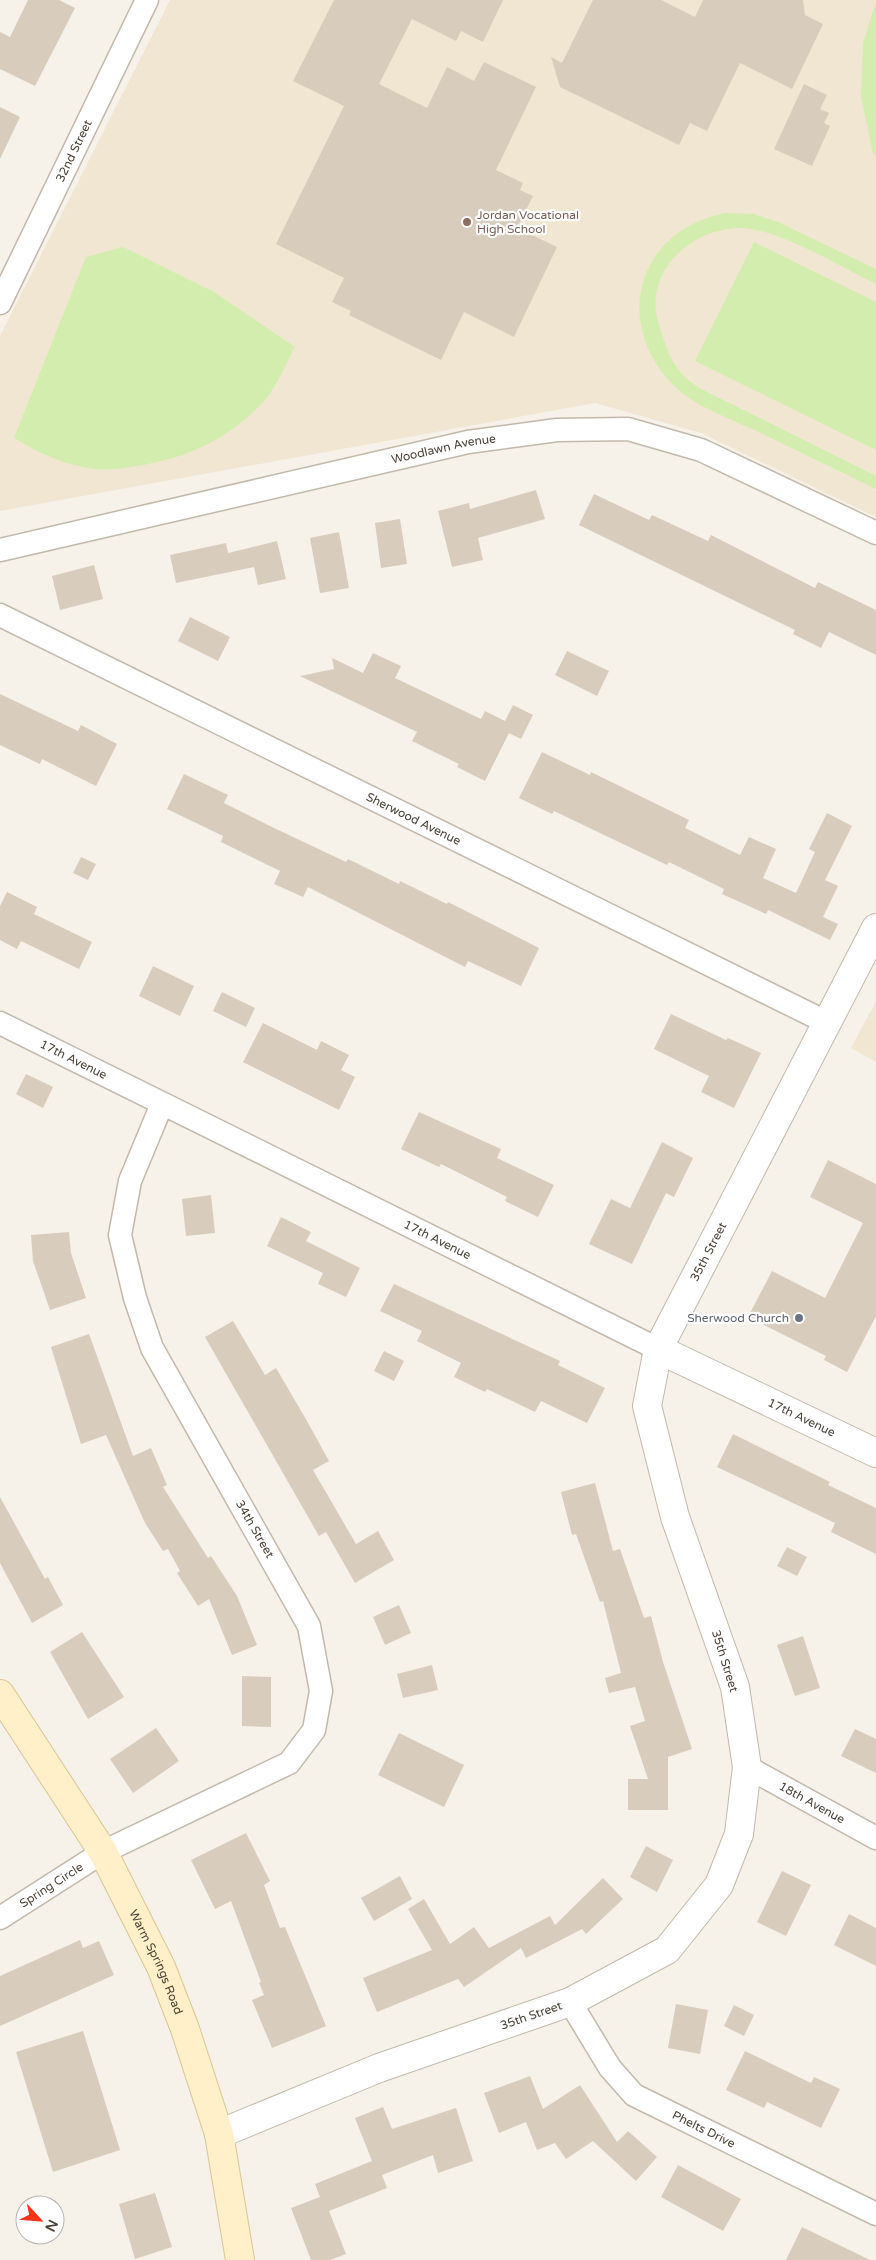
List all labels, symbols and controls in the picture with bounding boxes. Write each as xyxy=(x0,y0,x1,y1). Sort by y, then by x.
street label: 32nd Street xyxy=(53,117,95,184)
place label: Jordan Vocational High School xyxy=(477,208,579,236)
marker: Jordan Vocational High School xyxy=(461,216,473,228)
street label: Woodlawn Avenue xyxy=(390,431,497,466)
street label: Sherwood Avenue xyxy=(364,790,463,848)
street label: 17th Avenue xyxy=(38,1037,110,1082)
street label: 17th Avenue xyxy=(401,1217,473,1262)
street label: 35th Street xyxy=(687,1219,730,1284)
place label: Sherwood Church xyxy=(687,1311,789,1325)
marker: Sherwood Church xyxy=(793,1312,805,1324)
street label: 17th Avenue xyxy=(765,1395,838,1440)
street label: 34th Street xyxy=(233,1498,277,1561)
street label: 35th Street xyxy=(709,1628,741,1694)
street label: 18th Avenue xyxy=(776,1779,847,1827)
street label: Spring Circle xyxy=(17,1860,86,1911)
street label: Warm Springs Road xyxy=(126,1907,186,2017)
street label: 35th Street xyxy=(498,1998,564,2033)
street label: Phelts Drive xyxy=(670,2108,738,2151)
north arrow xyxy=(15,2195,65,2245)
text: N xyxy=(41,2217,61,2234)

